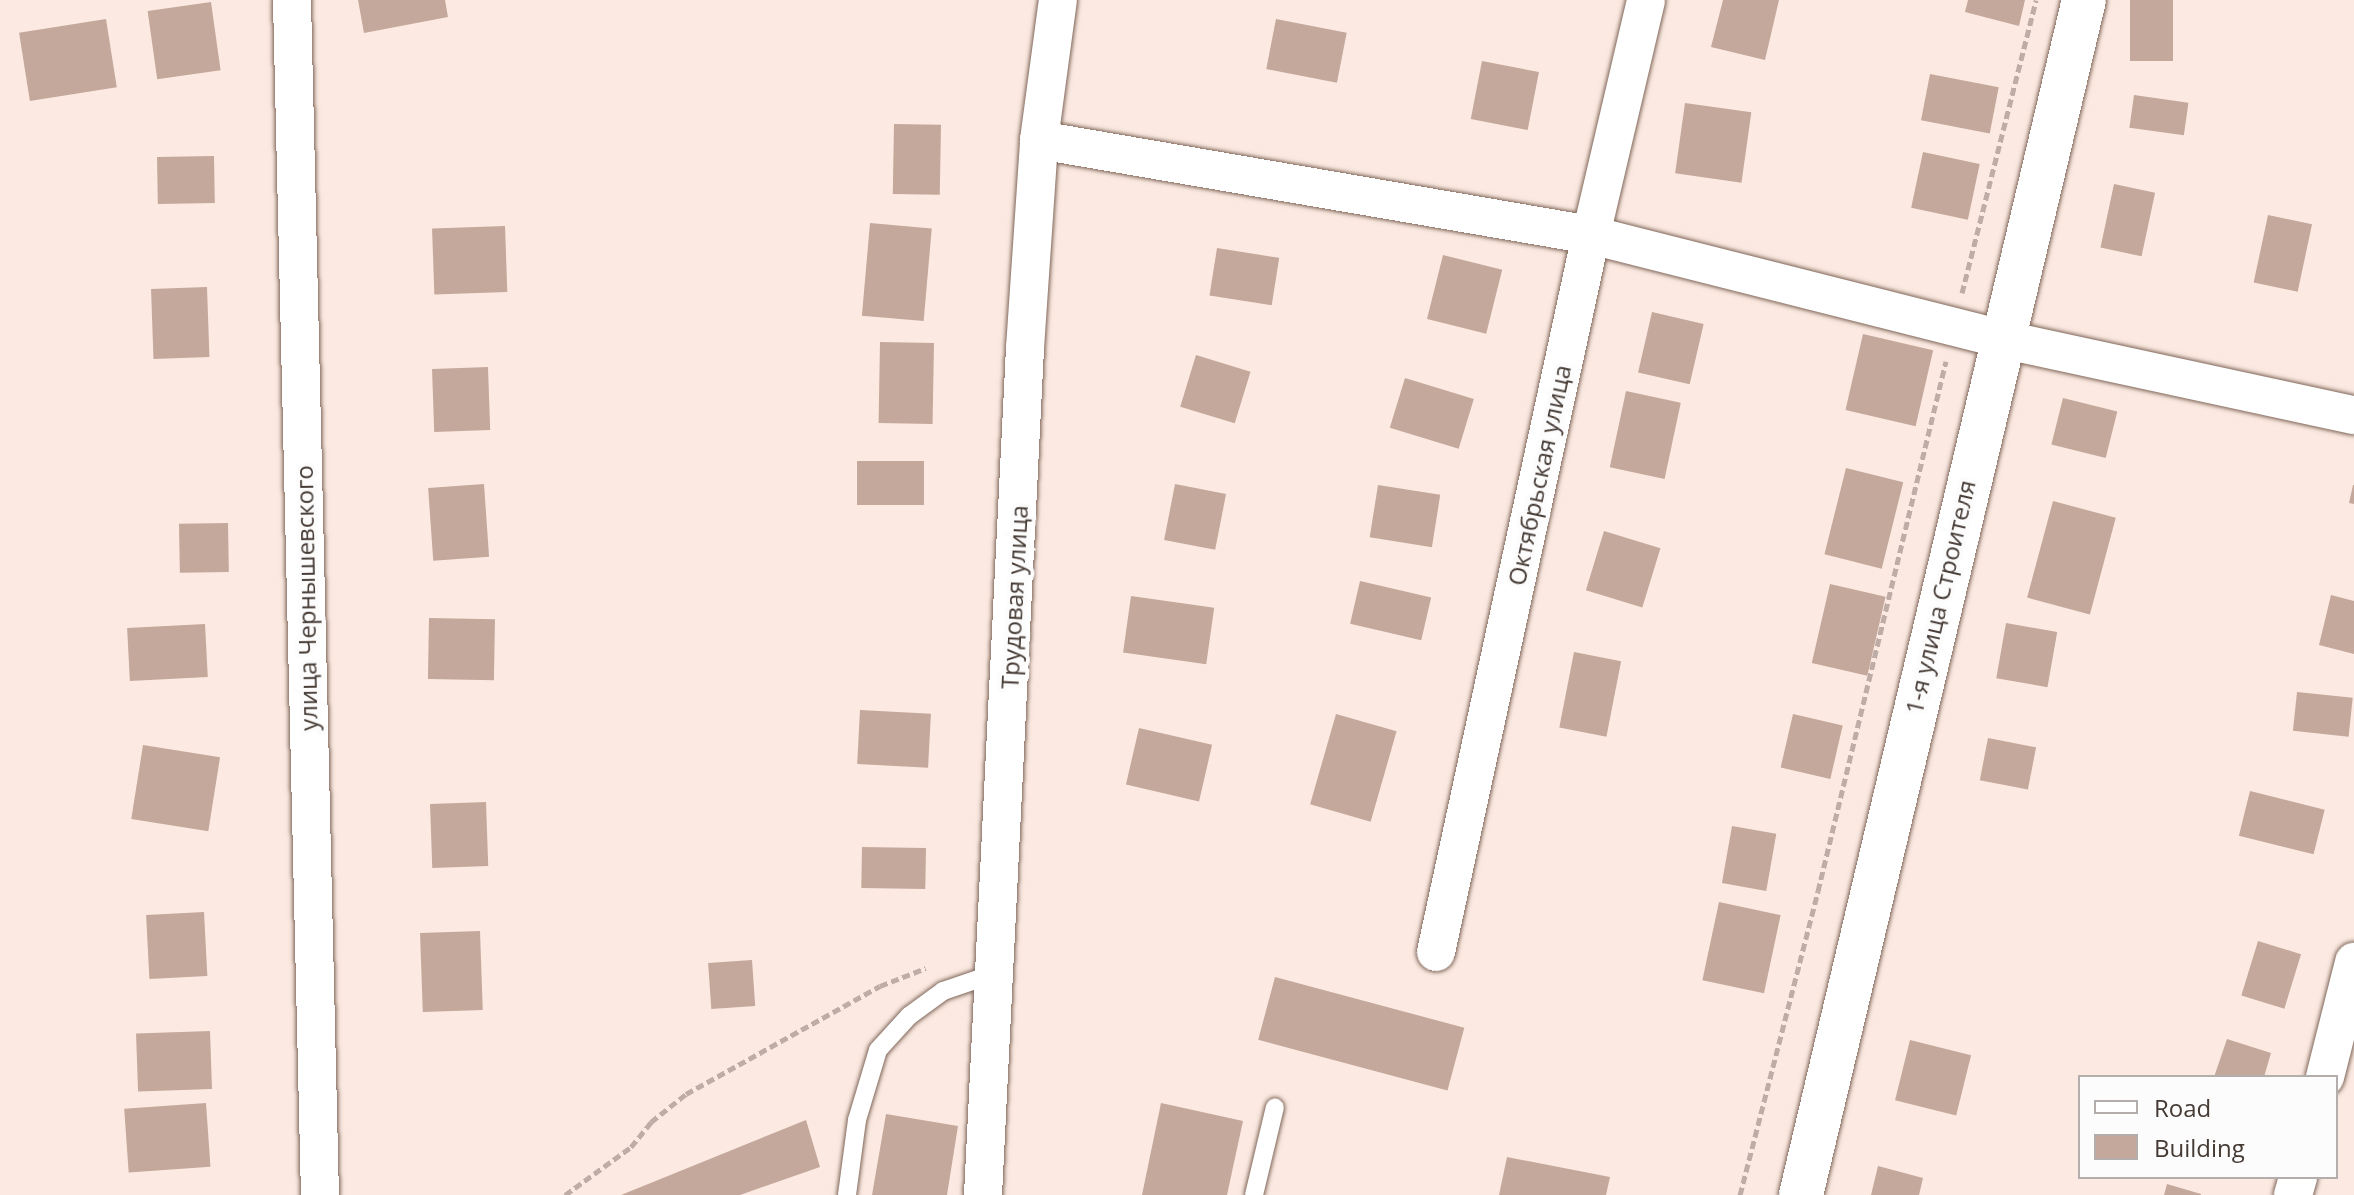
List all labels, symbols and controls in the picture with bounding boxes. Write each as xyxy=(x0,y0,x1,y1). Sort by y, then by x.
street label: Октябрьская улица xyxy=(1502,362,1576,588)
street label: улица Чернышевского xyxy=(289,465,323,731)
street label: 1-я улица Строителя xyxy=(1899,477,1981,717)
street label: Трудовая улица xyxy=(995,504,1033,690)
legend xyxy=(2078,1075,2338,1179)
text: Road xyxy=(2154,1091,2211,1124)
text: Building xyxy=(2154,1131,2245,1164)

